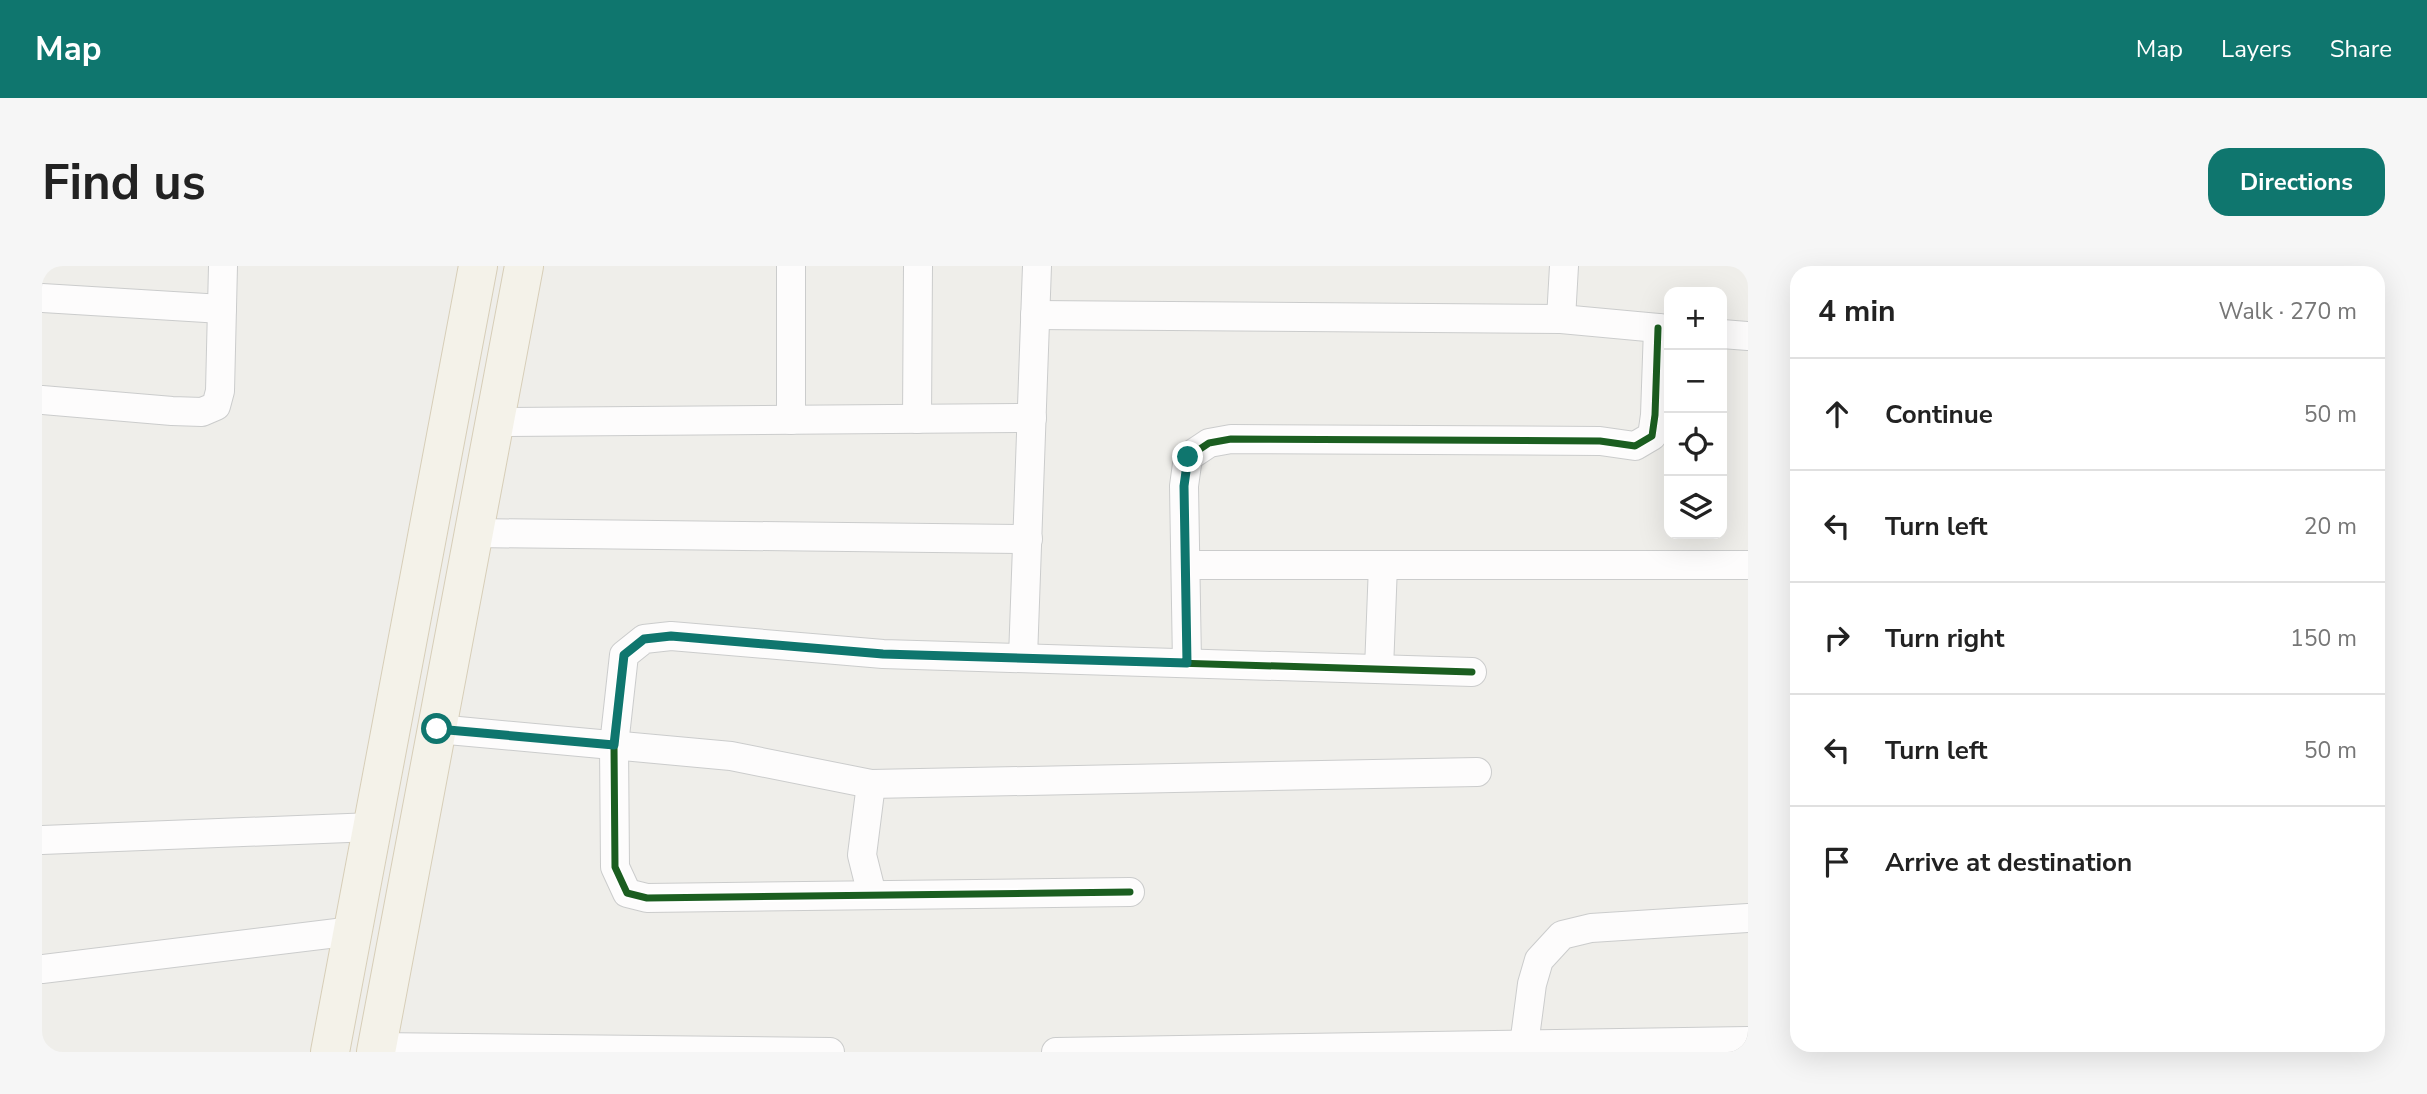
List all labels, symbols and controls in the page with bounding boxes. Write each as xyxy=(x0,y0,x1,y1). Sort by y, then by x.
text: Map xyxy=(35,27,102,72)
text: Map xyxy=(2136,33,2183,65)
text: Layers xyxy=(2221,33,2292,65)
text: Share xyxy=(2330,33,2392,65)
button: Directions xyxy=(2208,148,2385,216)
text: Find us xyxy=(42,149,206,216)
map controls xyxy=(1664,287,1727,539)
button: + xyxy=(1664,287,1727,350)
text: 4 min xyxy=(1818,291,1896,332)
text: Walk · 270 m xyxy=(2218,296,2357,327)
button: − xyxy=(1664,350,1727,413)
icon: ahead xyxy=(1818,395,1856,433)
text: Continue xyxy=(1885,397,1993,432)
text: 50 m xyxy=(2304,399,2357,430)
button: locate xyxy=(1664,413,1727,476)
route end xyxy=(1172,441,1203,472)
button: layers xyxy=(1664,476,1727,539)
icon: left xyxy=(1818,507,1856,545)
text: Turn left xyxy=(1885,509,1988,544)
text: 20 m xyxy=(2304,511,2357,542)
icon: right xyxy=(1818,619,1856,657)
text: Turn right xyxy=(1885,621,2004,656)
text: 150 m xyxy=(2290,623,2357,654)
route start xyxy=(421,713,452,744)
icon: left xyxy=(1818,731,1856,769)
text: Turn left xyxy=(1885,733,1988,768)
text: 50 m xyxy=(2304,735,2357,766)
icon: arrive xyxy=(1818,843,1856,881)
text: Arrive at destination xyxy=(1885,845,2132,880)

